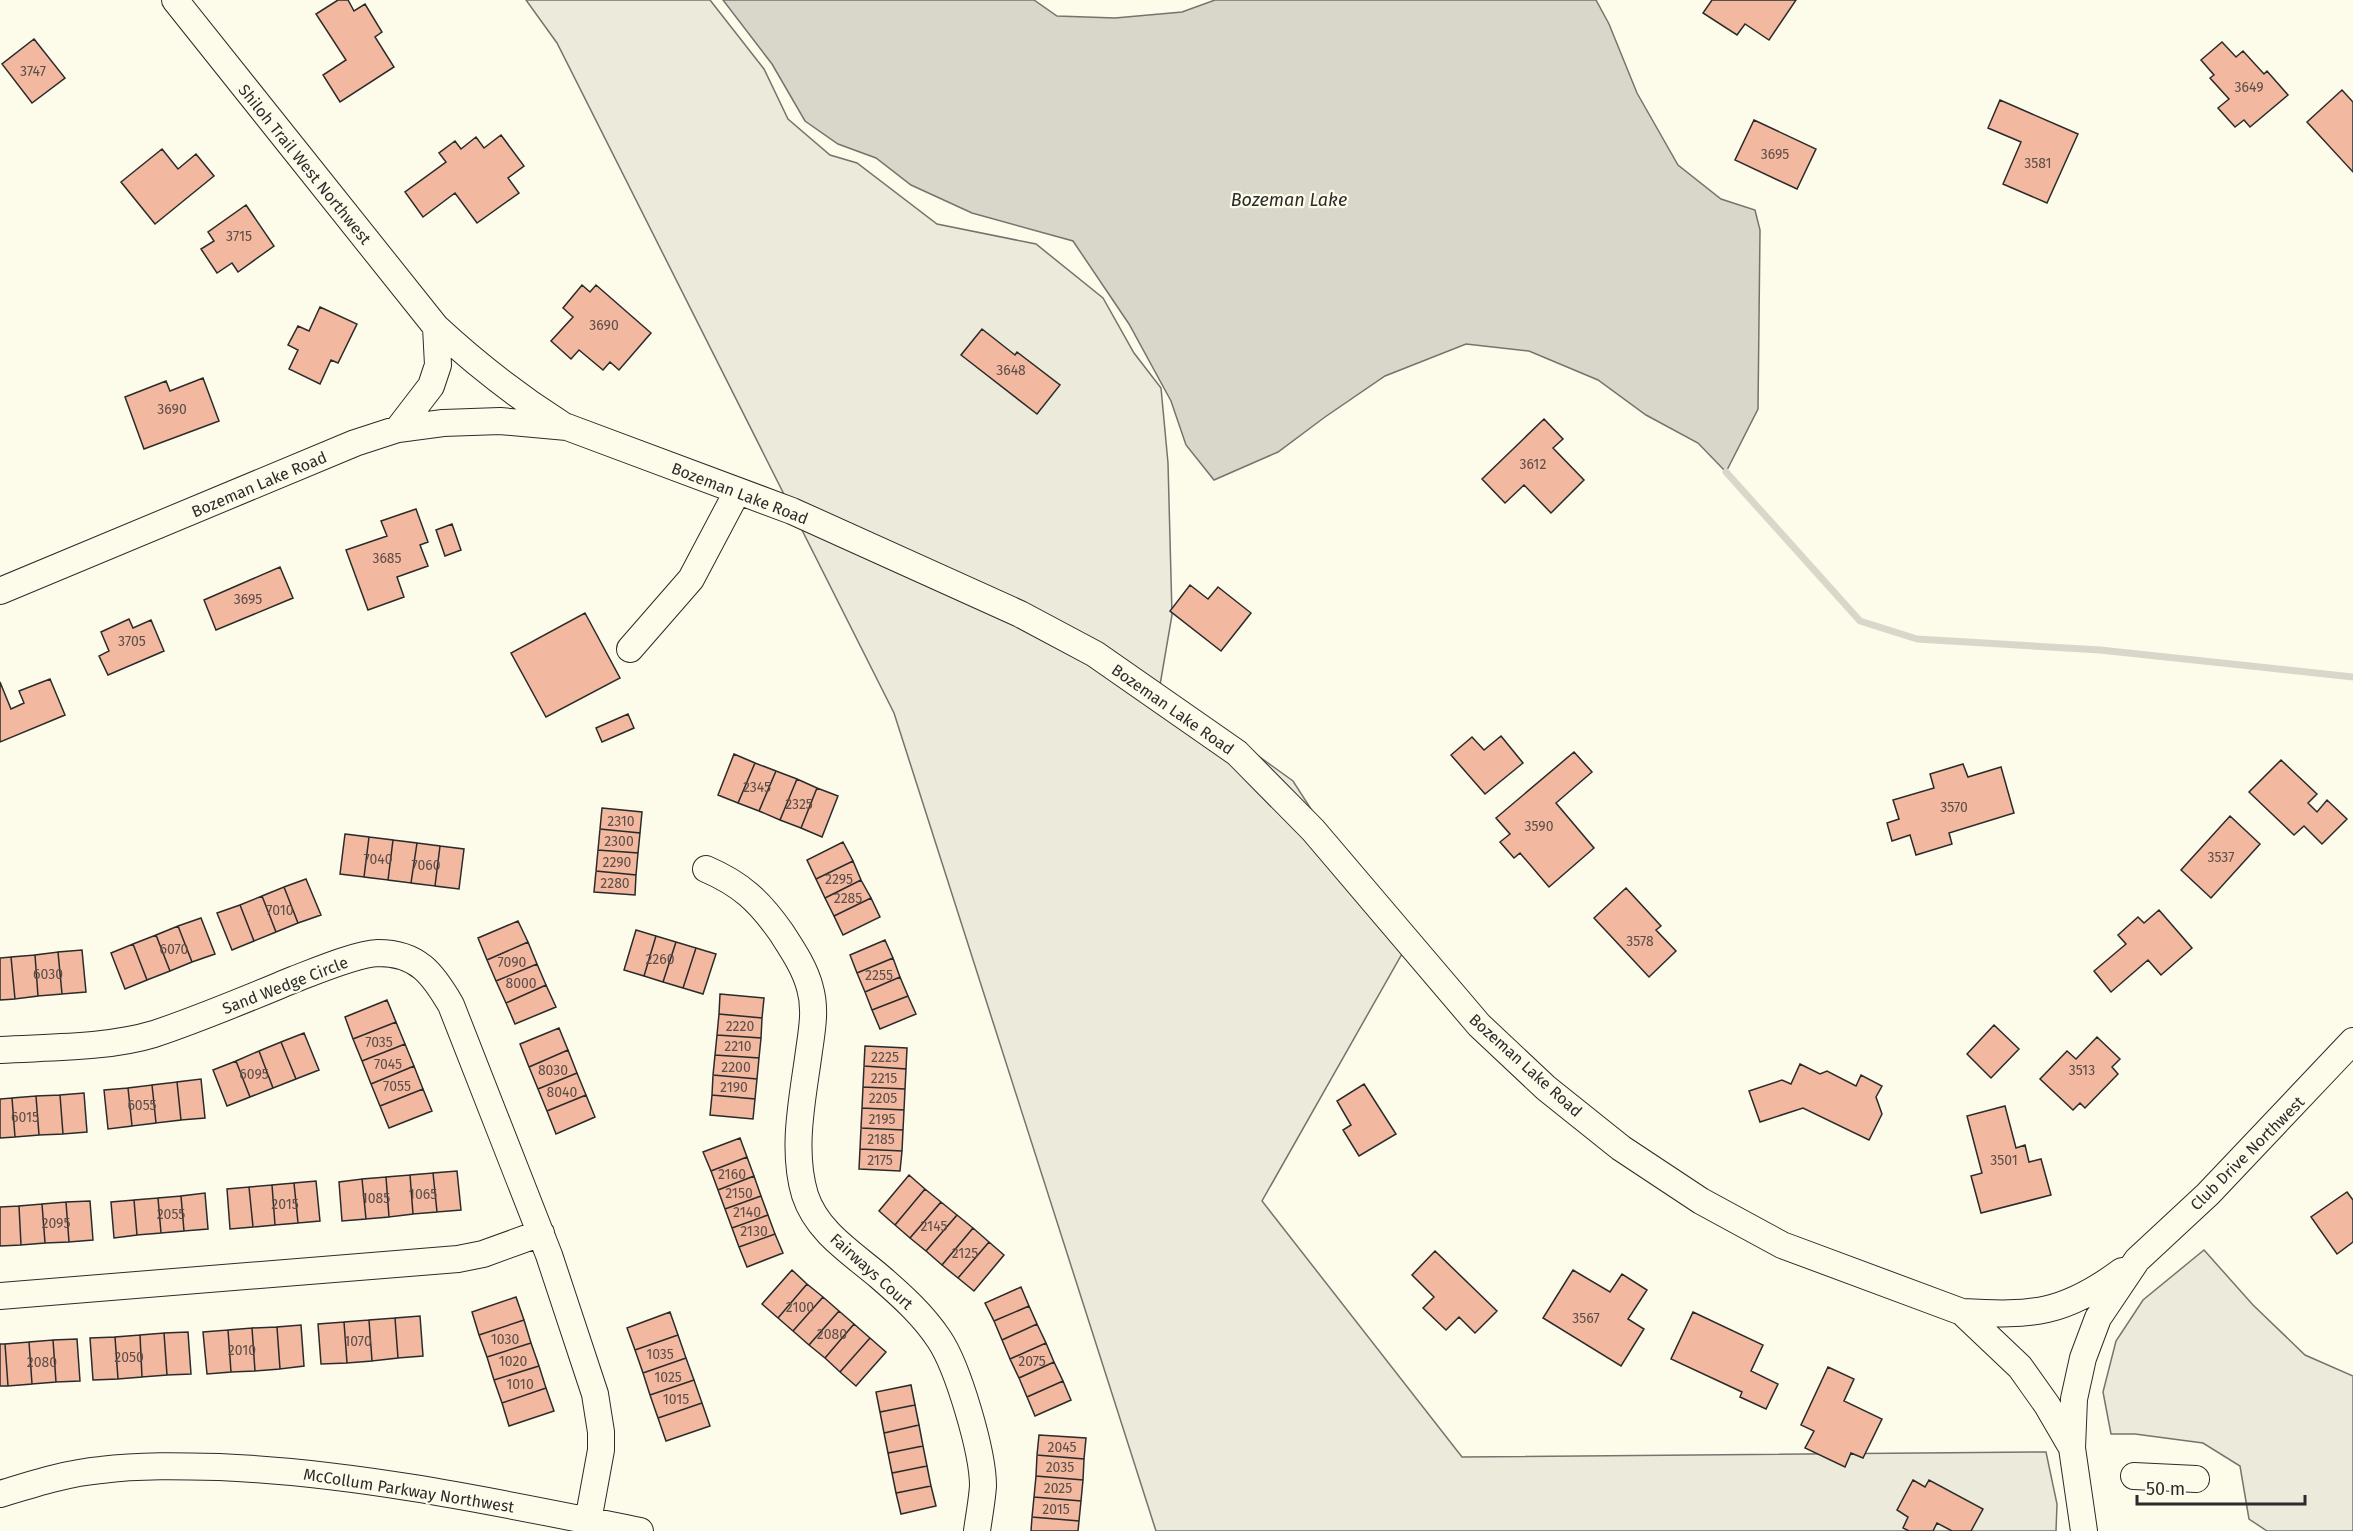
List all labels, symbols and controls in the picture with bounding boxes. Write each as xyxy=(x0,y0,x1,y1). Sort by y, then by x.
house number: 3747 xyxy=(20,63,46,80)
house number: 3649 xyxy=(2235,79,2263,96)
street label: Shiloh Trail West Northwest xyxy=(234,81,375,248)
house number: 3695 xyxy=(1761,146,1789,163)
house number: 3581 xyxy=(2024,155,2052,172)
water label: Bozeman Lake xyxy=(1231,189,1347,211)
house number: 3715 xyxy=(226,228,252,245)
house number: 3690 xyxy=(589,317,619,334)
house number: 3648 xyxy=(996,362,1026,379)
house number: 3690 xyxy=(157,401,187,418)
street label: Bozeman Lake Road xyxy=(189,447,330,522)
house number: 3612 xyxy=(1520,456,1546,473)
street label: Bozeman Lake Road xyxy=(669,459,811,528)
house number: 3685 xyxy=(372,550,402,567)
house number: 3695 xyxy=(234,591,262,608)
house number: 3705 xyxy=(118,633,146,650)
street label: Bozeman Lake Road xyxy=(1108,660,1238,759)
house number: 2345 xyxy=(743,779,771,796)
house number: 2325 xyxy=(785,796,813,813)
house number: 3570 xyxy=(1940,799,1968,816)
house number: 2310 xyxy=(607,813,635,830)
house number: 3590 xyxy=(1525,818,1554,835)
house number: 2300 xyxy=(604,833,634,850)
house number: 3537 xyxy=(2207,849,2235,866)
house number: 7040 xyxy=(363,851,393,868)
house number: 2290 xyxy=(603,854,632,871)
house number: 7060 xyxy=(411,857,441,874)
house number: 2295 xyxy=(825,871,853,888)
house number: 2280 xyxy=(600,875,630,892)
house number: 2285 xyxy=(834,890,862,907)
house number: 7010 xyxy=(266,902,294,919)
house number: 3578 xyxy=(1626,933,1654,950)
house number: 6070 xyxy=(160,941,189,958)
house number: 2260 xyxy=(645,951,675,968)
street label: Sand Wedge Circle xyxy=(220,953,351,1018)
house number: 7090 xyxy=(498,954,527,971)
house number: 6030 xyxy=(33,966,63,983)
house number: 2255 xyxy=(865,967,893,984)
house number: 8000 xyxy=(505,975,537,992)
street label: Bozeman Lake Road xyxy=(1465,1010,1586,1121)
house number: 2220 xyxy=(726,1018,754,1035)
house number: 7035 xyxy=(365,1034,393,1051)
house number: 2210 xyxy=(724,1038,752,1055)
house number: 2225 xyxy=(871,1049,899,1066)
house number: 7045 xyxy=(374,1056,402,1073)
house number: 2200 xyxy=(721,1059,751,1076)
house number: 8030 xyxy=(538,1062,568,1079)
house number: 3513 xyxy=(2069,1062,2095,1079)
house number: 6095 xyxy=(239,1066,269,1083)
house number: 2215 xyxy=(871,1070,897,1087)
house number: 7055 xyxy=(383,1078,411,1095)
house number: 2190 xyxy=(720,1079,748,1096)
house number: 8040 xyxy=(547,1084,578,1101)
house number: 2205 xyxy=(869,1090,897,1107)
street label: Club Drive Northwest xyxy=(2186,1092,2308,1214)
house number: 6055 xyxy=(127,1097,157,1114)
house number: 6015 xyxy=(11,1109,39,1126)
house number: 2195 xyxy=(868,1111,896,1128)
house number: 2185 xyxy=(867,1131,895,1148)
house number: 2175 xyxy=(867,1152,893,1169)
house number: 3501 xyxy=(1990,1152,2018,1169)
house number: 2160 xyxy=(718,1166,746,1183)
house number: 2150 xyxy=(725,1185,753,1202)
house number: 1065 xyxy=(409,1186,437,1203)
house number: 1085 xyxy=(362,1190,390,1207)
house number: 2015 xyxy=(271,1196,299,1213)
house number: 2140 xyxy=(733,1204,761,1221)
house number: 2055 xyxy=(157,1206,185,1223)
house number: 2095 xyxy=(42,1215,70,1232)
house number: 2145 xyxy=(921,1218,947,1235)
house number: 2130 xyxy=(740,1223,768,1240)
street label: Fairways Court xyxy=(826,1229,917,1314)
house number: 2125 xyxy=(952,1245,978,1262)
house number: 2100 xyxy=(786,1299,814,1316)
house number: 3567 xyxy=(1572,1310,1600,1327)
house number: 2080 xyxy=(817,1326,847,1343)
house number: 1030 xyxy=(491,1331,519,1348)
house number: 1070 xyxy=(344,1333,372,1350)
house number: 2010 xyxy=(228,1342,256,1359)
house number: 1035 xyxy=(646,1346,674,1363)
house number: 2050 xyxy=(114,1349,144,1366)
house number: 1020 xyxy=(499,1353,527,1370)
house number: 2075 xyxy=(1018,1353,1046,1370)
house number: 2080 xyxy=(27,1354,57,1371)
house number: 1025 xyxy=(654,1369,682,1386)
house number: 1010 xyxy=(506,1376,534,1393)
house number: 1015 xyxy=(663,1391,689,1408)
house number: 2045 xyxy=(1047,1439,1077,1456)
house number: 2035 xyxy=(1046,1459,1074,1476)
street label: McCollum Parkway Northwest xyxy=(302,1464,516,1517)
scale bar xyxy=(2137,1468,2305,1506)
text: 50 m xyxy=(2146,1478,2185,1500)
house number: 2025 xyxy=(1044,1480,1072,1497)
house number: 2015 xyxy=(1042,1501,1070,1518)

